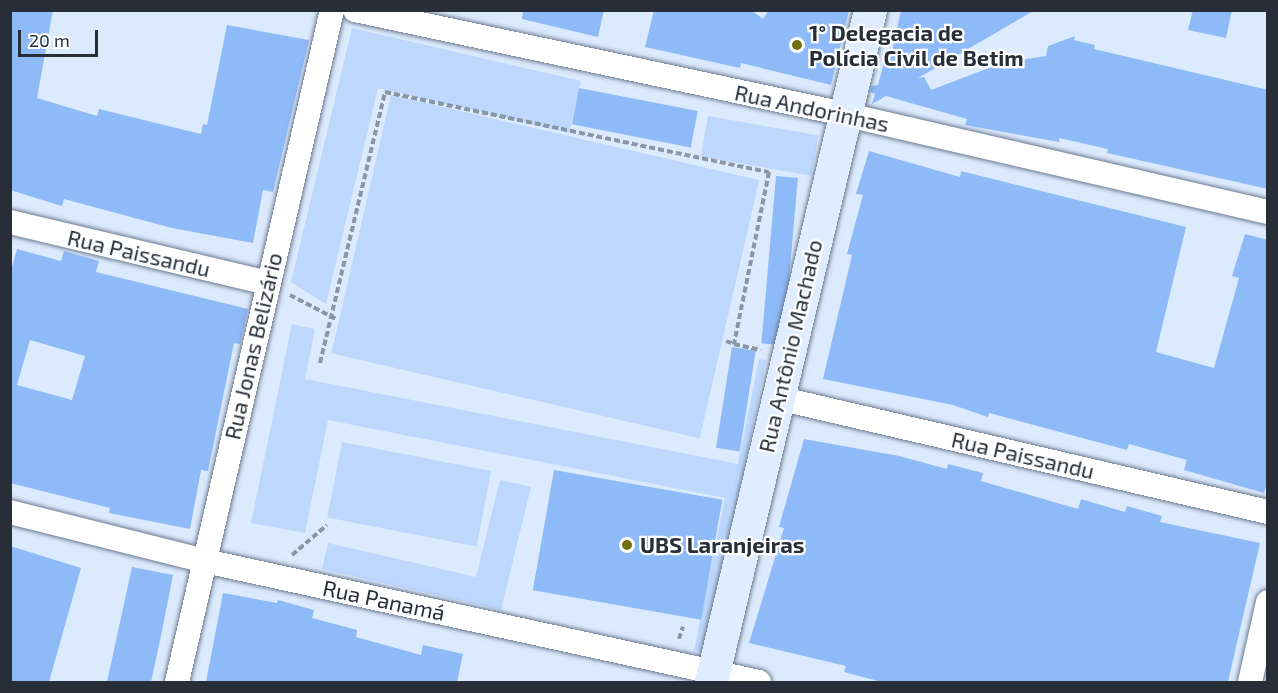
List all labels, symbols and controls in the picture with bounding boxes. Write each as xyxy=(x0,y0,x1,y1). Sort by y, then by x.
scale bar xyxy=(21,18,100,56)
place label: 1° Delegacia de Polícia Civil de Betim xyxy=(809,19,1024,70)
text: 20 m xyxy=(29,29,70,51)
marker: 1° Delegacia de Polícia Civil de Betim xyxy=(790,38,804,52)
street label: Rua Andorinhas xyxy=(732,79,892,137)
street label: Rua Paissandu xyxy=(65,224,213,282)
street label: Rua Antônio Machado xyxy=(753,237,827,455)
street label: Rua Jonas Belizário xyxy=(219,250,287,442)
street label: Rua Paissandu xyxy=(949,426,1097,484)
place label: UBS Laranjeiras xyxy=(640,532,804,558)
marker: UBS Laranjeiras xyxy=(618,536,636,554)
street label: Rua Panamá xyxy=(320,574,448,626)

